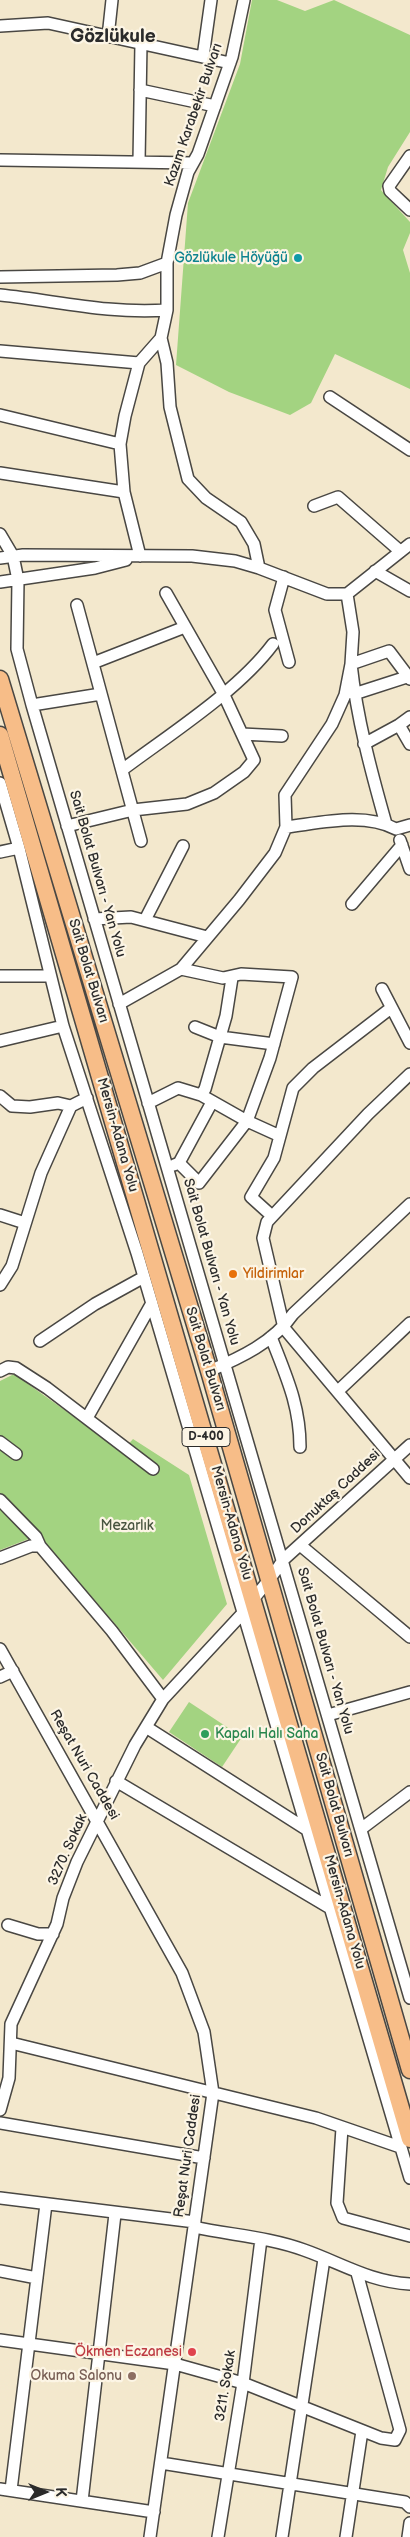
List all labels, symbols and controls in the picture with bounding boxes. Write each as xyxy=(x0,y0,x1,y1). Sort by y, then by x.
district label: Gözlükule xyxy=(70,26,156,48)
street label: Kazım Karabekir Bulvarı xyxy=(162,41,226,189)
place label: Gözlükule Höyüğü xyxy=(174,250,288,266)
marker: Gözlükule Höyüğü xyxy=(292,252,304,264)
street label: Sait Bolat Bulvarı - Yan Yolu xyxy=(65,789,129,959)
street label: Sait Bolat Bulvarı xyxy=(64,917,112,1025)
street label: Mersin-Adana Yolu xyxy=(93,1076,141,1194)
street label: Sait Bolat Bulvarı - Yan Yolu xyxy=(179,1177,243,1347)
place label: Yildirimlar xyxy=(243,1266,304,1282)
marker: Yildirimlar xyxy=(227,1268,239,1280)
street label: Sait Bolat Bulvarı xyxy=(181,1305,229,1413)
road number: D-400 xyxy=(182,1428,230,1446)
street label: Donuktaş Caddesi xyxy=(288,1446,384,1538)
street label: Mersin-Adana Yolu xyxy=(207,1464,255,1582)
park label: Mezarlık xyxy=(100,1518,154,1534)
street label: Sait Bolat Bulvarı - Yan Yolu xyxy=(293,1566,357,1736)
street label: Reşat Nuri Caddesi xyxy=(46,1707,122,1823)
place label: Kapalı Halı Saha xyxy=(215,1726,319,1742)
marker: Kapalı Halı Saha xyxy=(199,1728,211,1740)
street label: Sait Bolat Bulvarı xyxy=(311,1751,357,1859)
street label: 3270. Sokak xyxy=(45,1812,91,1888)
street label: Mersin-Adana Yolu xyxy=(320,1853,368,1971)
street label: Reşat Nuri Caddesi xyxy=(171,2093,205,2219)
place label: Ökmen Eczanesi xyxy=(75,2344,182,2360)
marker: Ökmen Eczanesi xyxy=(186,2346,198,2358)
street label: 3211. Sokak xyxy=(212,2349,240,2423)
place label: Okuma Salonu xyxy=(30,2368,122,2384)
marker: Okuma Salonu xyxy=(126,2370,138,2382)
north arrow xyxy=(20,2467,70,2517)
text: K xyxy=(52,2487,69,2497)

